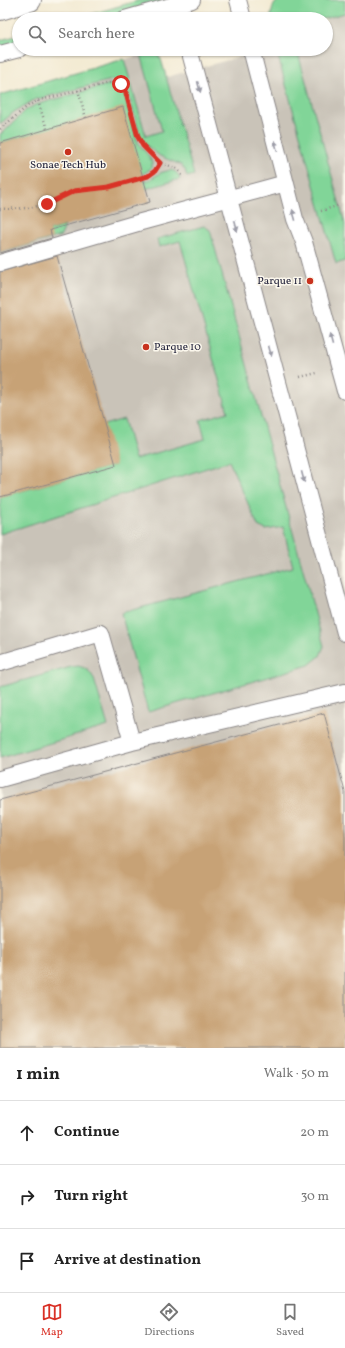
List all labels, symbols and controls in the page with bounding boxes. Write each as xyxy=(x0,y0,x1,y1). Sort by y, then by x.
search box xyxy=(12,12,333,56)
icon: search xyxy=(26,23,48,45)
text: Search here xyxy=(58,24,135,45)
route start xyxy=(112,75,130,93)
one-way arrow xyxy=(196,81,202,93)
one-way arrow xyxy=(273,139,279,151)
marker: Sonae Tech Hub xyxy=(63,147,73,157)
place label: Sonae Tech Hub xyxy=(30,158,106,173)
route end xyxy=(38,195,56,213)
one-way arrow xyxy=(291,209,297,221)
one-way arrow xyxy=(233,220,239,232)
place label: Parque 11 xyxy=(257,274,302,289)
marker: Parque 11 xyxy=(305,276,315,286)
one-way arrow xyxy=(328,333,334,345)
place label: Parque 10 xyxy=(154,340,201,355)
marker: Parque 10 xyxy=(141,342,151,352)
one-way arrow xyxy=(267,346,273,358)
one-way arrow xyxy=(301,471,307,483)
text: 1 min xyxy=(16,1063,60,1086)
text: Walk · 50 m xyxy=(264,1065,329,1083)
icon: ahead xyxy=(16,1122,38,1144)
text: Continue xyxy=(54,1122,119,1143)
text: 20 m xyxy=(300,1124,329,1142)
icon: right xyxy=(16,1186,38,1208)
text: Turn right xyxy=(54,1186,128,1207)
text: 30 m xyxy=(301,1188,329,1206)
icon: arrive xyxy=(16,1250,38,1272)
text: Arrive at destination xyxy=(54,1250,201,1271)
tab: Map xyxy=(41,1301,63,1340)
tab: Directions xyxy=(144,1301,195,1340)
tab: Saved xyxy=(276,1301,304,1340)

